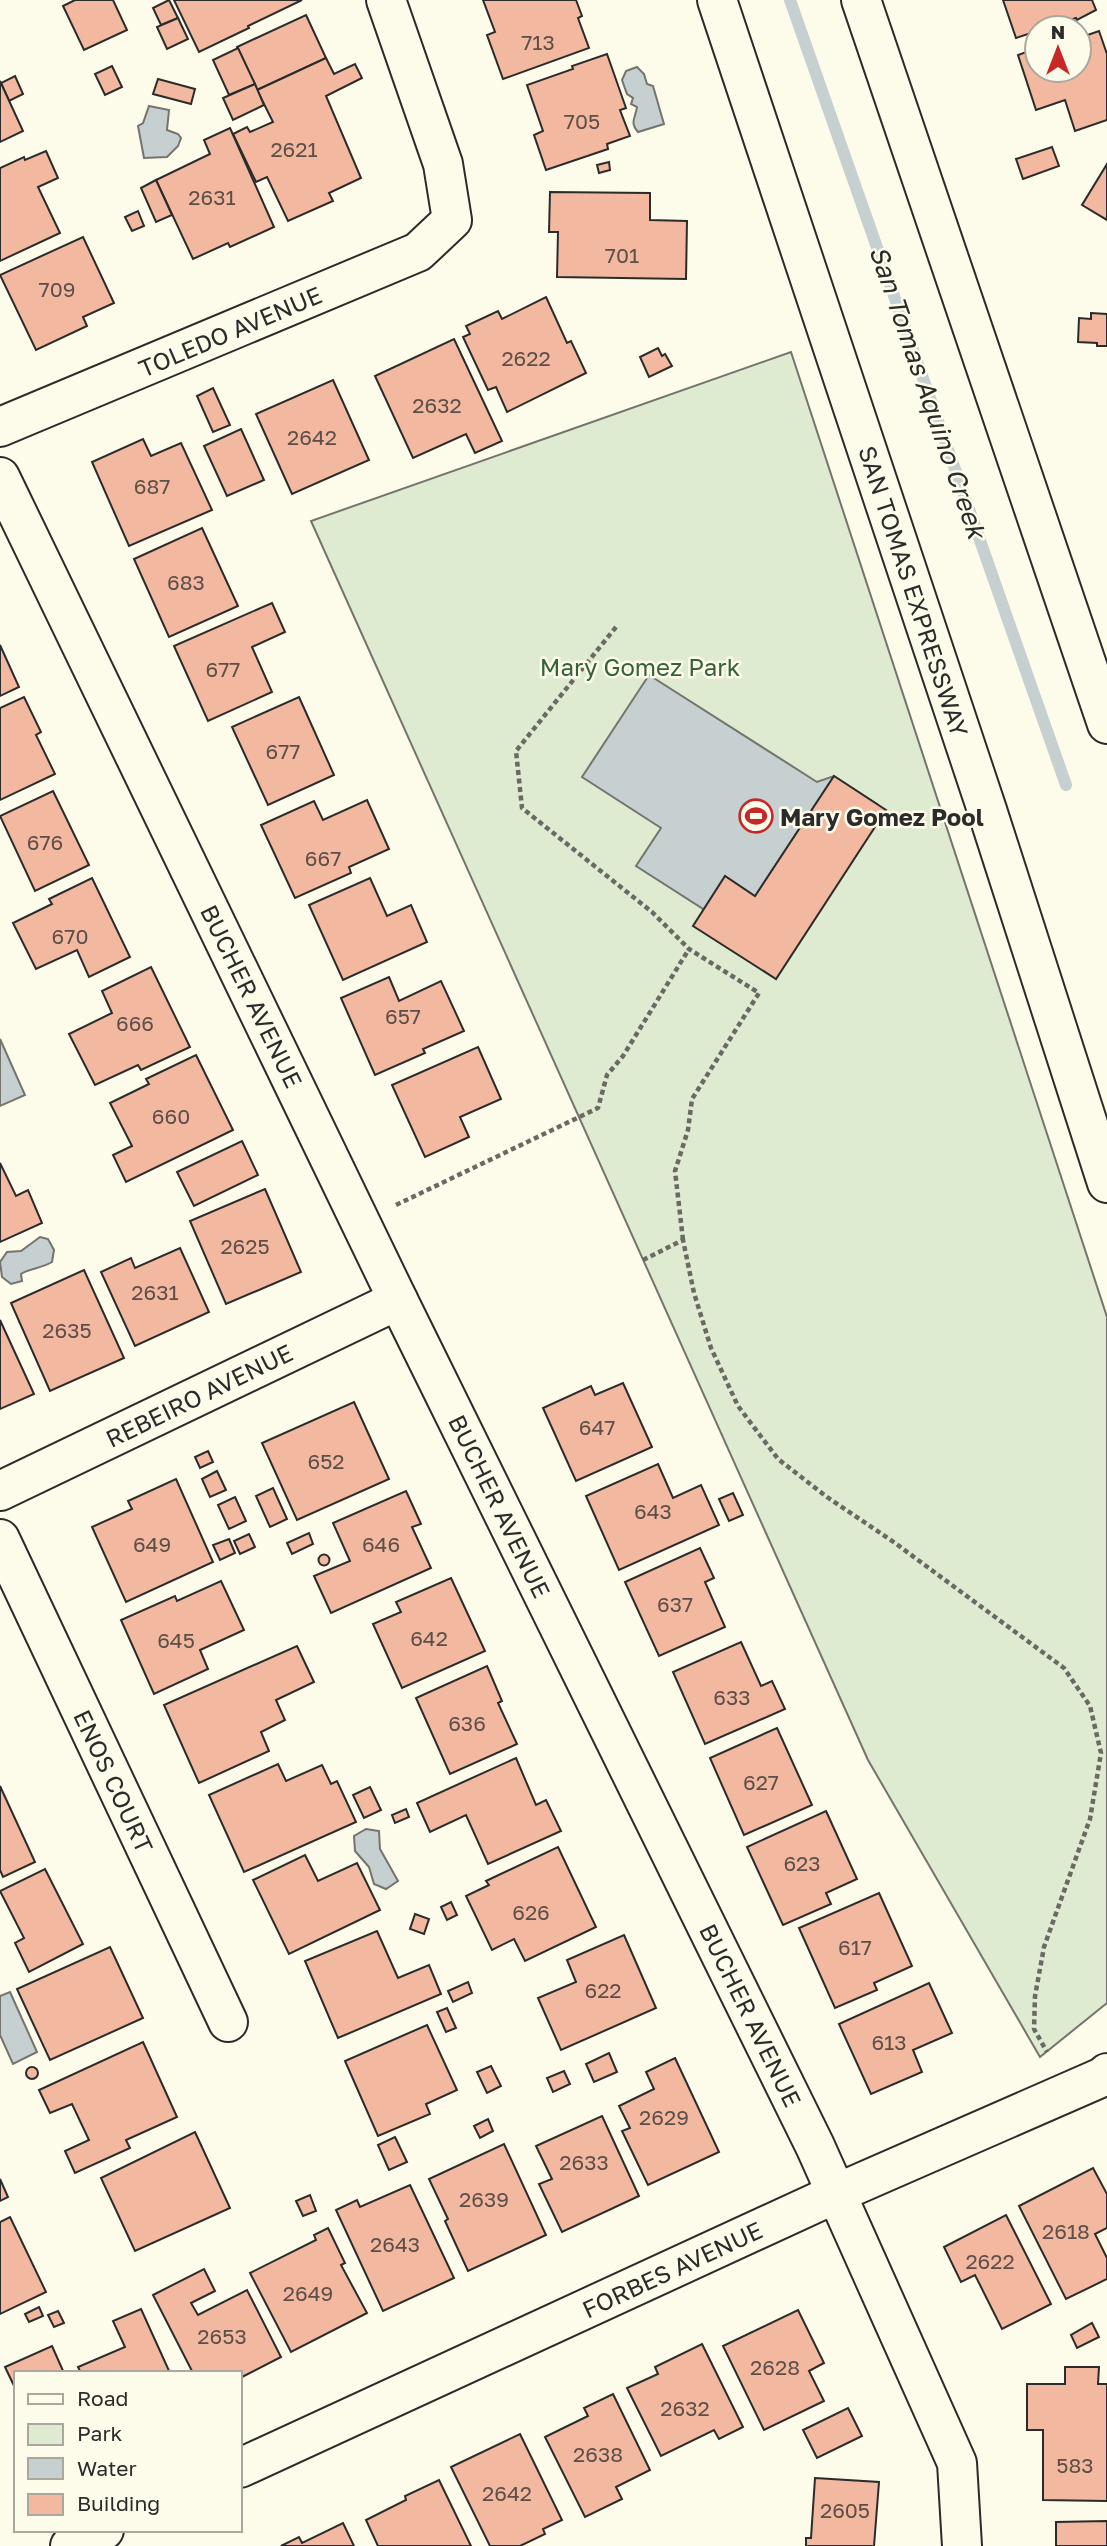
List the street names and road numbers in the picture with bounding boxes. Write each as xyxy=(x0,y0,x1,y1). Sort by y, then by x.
street label: TOLEDO AVENUE xyxy=(134,279,326,383)
street label: SAN TOMAS EXPRESSWAY xyxy=(853,442,975,741)
street label: BUCHER AVENUE xyxy=(195,900,309,1092)
street label: REBEIRO AVENUE xyxy=(101,1337,297,1453)
street label: BUCHER AVENUE xyxy=(443,1410,557,1602)
street label: ENOS COURT xyxy=(68,1705,160,1857)
street label: BUCHER AVENUE xyxy=(694,1919,808,2111)
street label: FORBES AVENUE xyxy=(577,2215,767,2323)

